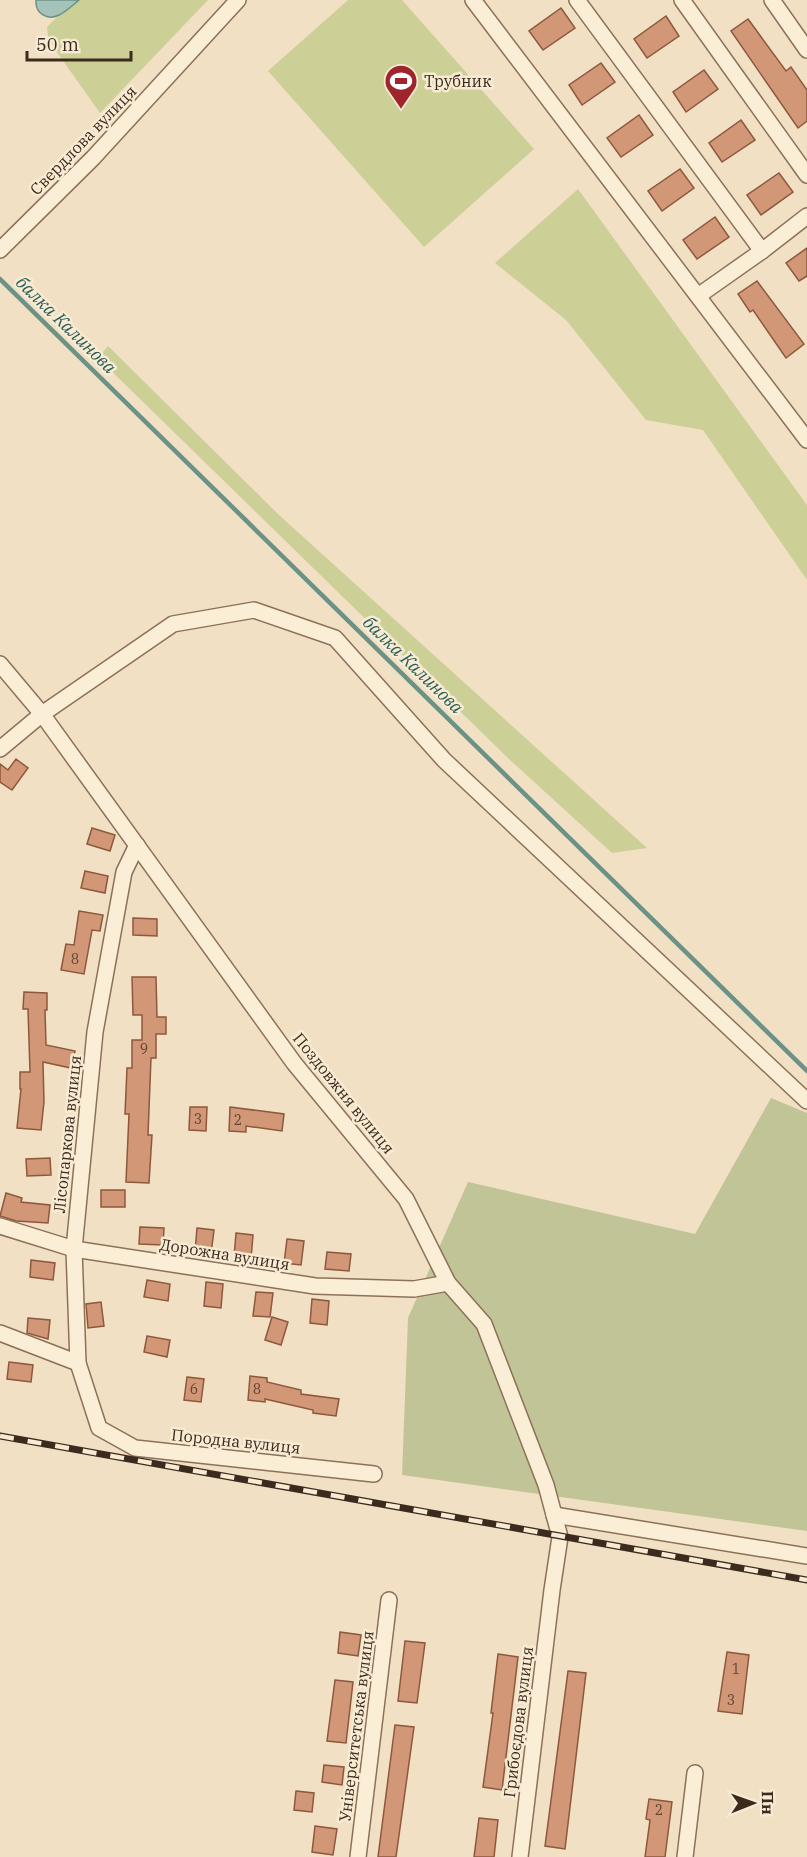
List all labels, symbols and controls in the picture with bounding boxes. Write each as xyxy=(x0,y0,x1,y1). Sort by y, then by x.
scale bar xyxy=(27,24,130,62)
text: 50 m xyxy=(36,33,79,56)
sports icon: Трубник xyxy=(383,63,419,110)
place label: Трубник xyxy=(424,71,492,91)
street label: Свердлова вулиця xyxy=(26,81,140,199)
water label: балка Калинова xyxy=(11,271,122,379)
water label: балка Калинова xyxy=(358,611,469,719)
house number: 8 xyxy=(71,950,79,968)
street label: Поздовжня вулиця xyxy=(289,1028,399,1158)
house number: 9 xyxy=(140,1040,148,1058)
street label: Лісопаркова вулиця xyxy=(49,1054,85,1214)
house number: 3 xyxy=(194,1110,202,1128)
house number: 2 xyxy=(234,1111,242,1129)
street label: Дорожна вулиця xyxy=(159,1234,291,1274)
house number: 6 xyxy=(190,1380,198,1398)
house number: 8 xyxy=(253,1380,261,1398)
street label: Породна вулиця xyxy=(170,1424,302,1458)
street label: Університетська вулиця xyxy=(334,1629,378,1823)
street label: Грибоєдова вулиця xyxy=(499,1645,537,1799)
house number: 1 xyxy=(732,1660,740,1678)
house number: 3 xyxy=(727,1691,735,1709)
north arrow xyxy=(723,1773,783,1833)
text: Пн xyxy=(758,1791,778,1815)
house number: 2 xyxy=(655,1801,663,1819)

